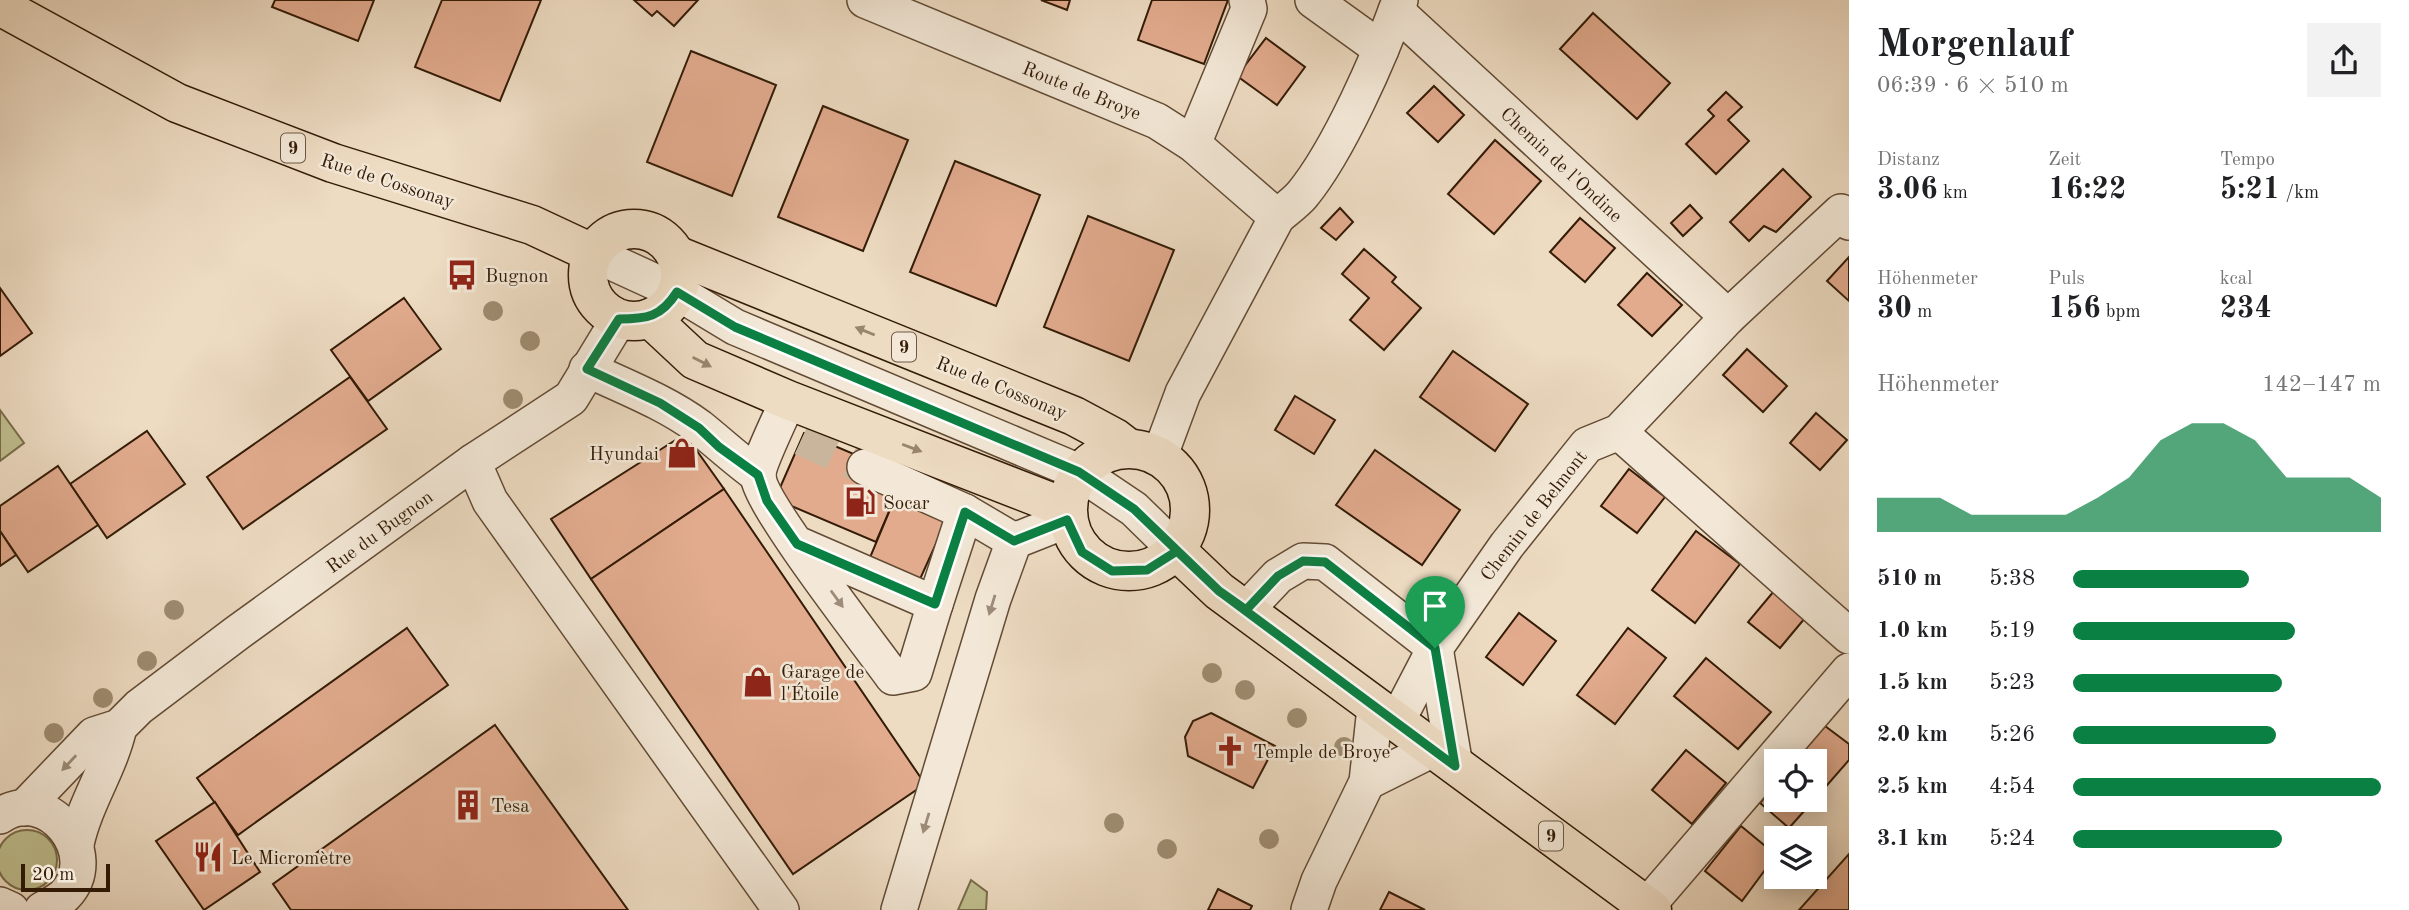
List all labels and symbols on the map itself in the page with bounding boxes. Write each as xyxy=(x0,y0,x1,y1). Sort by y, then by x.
street label: Route de Broye xyxy=(1019,60,1143,125)
street label: Chemin de l'Ondine xyxy=(1496,105,1625,227)
road number: 9 xyxy=(281,134,305,162)
street label: Rue de Cossonay xyxy=(318,152,456,213)
bus stop icon: Bugnon xyxy=(445,258,479,292)
place label: Bugnon xyxy=(485,268,548,287)
one-way arrow xyxy=(854,325,875,336)
road number: 9 xyxy=(892,332,916,362)
street label: Rue de Cossonay xyxy=(933,354,1069,424)
one-way arrow xyxy=(692,357,712,368)
shop icon: Hyundai xyxy=(665,436,699,470)
one-way arrow xyxy=(902,443,923,454)
place label: Hyundai xyxy=(589,446,659,465)
street label: Chemin de Belmont xyxy=(1478,448,1592,585)
fuel station icon: Socar xyxy=(843,485,877,519)
street label: Rue du Bugnon xyxy=(324,488,437,578)
place label: Socar xyxy=(883,495,930,514)
pin xyxy=(1405,576,1465,648)
one-way arrow xyxy=(830,590,844,608)
one-way arrow xyxy=(986,595,996,616)
place label: Garage de l'Étoile xyxy=(781,664,864,705)
shop icon: Garage de l'Étoile xyxy=(741,665,775,699)
church icon: Temple de Broye xyxy=(1213,734,1247,768)
place label: Temple de Broye xyxy=(1253,744,1390,763)
one-way arrow xyxy=(61,754,77,772)
building icon: Tesa xyxy=(451,788,485,822)
place label: Tesa xyxy=(491,798,530,817)
one-way arrow xyxy=(921,813,931,834)
road number: 9 xyxy=(1539,822,1563,850)
restaurant icon: Le Micromètre xyxy=(191,840,225,874)
place label: Le Micromètre xyxy=(231,850,351,869)
scale bar xyxy=(21,861,110,893)

